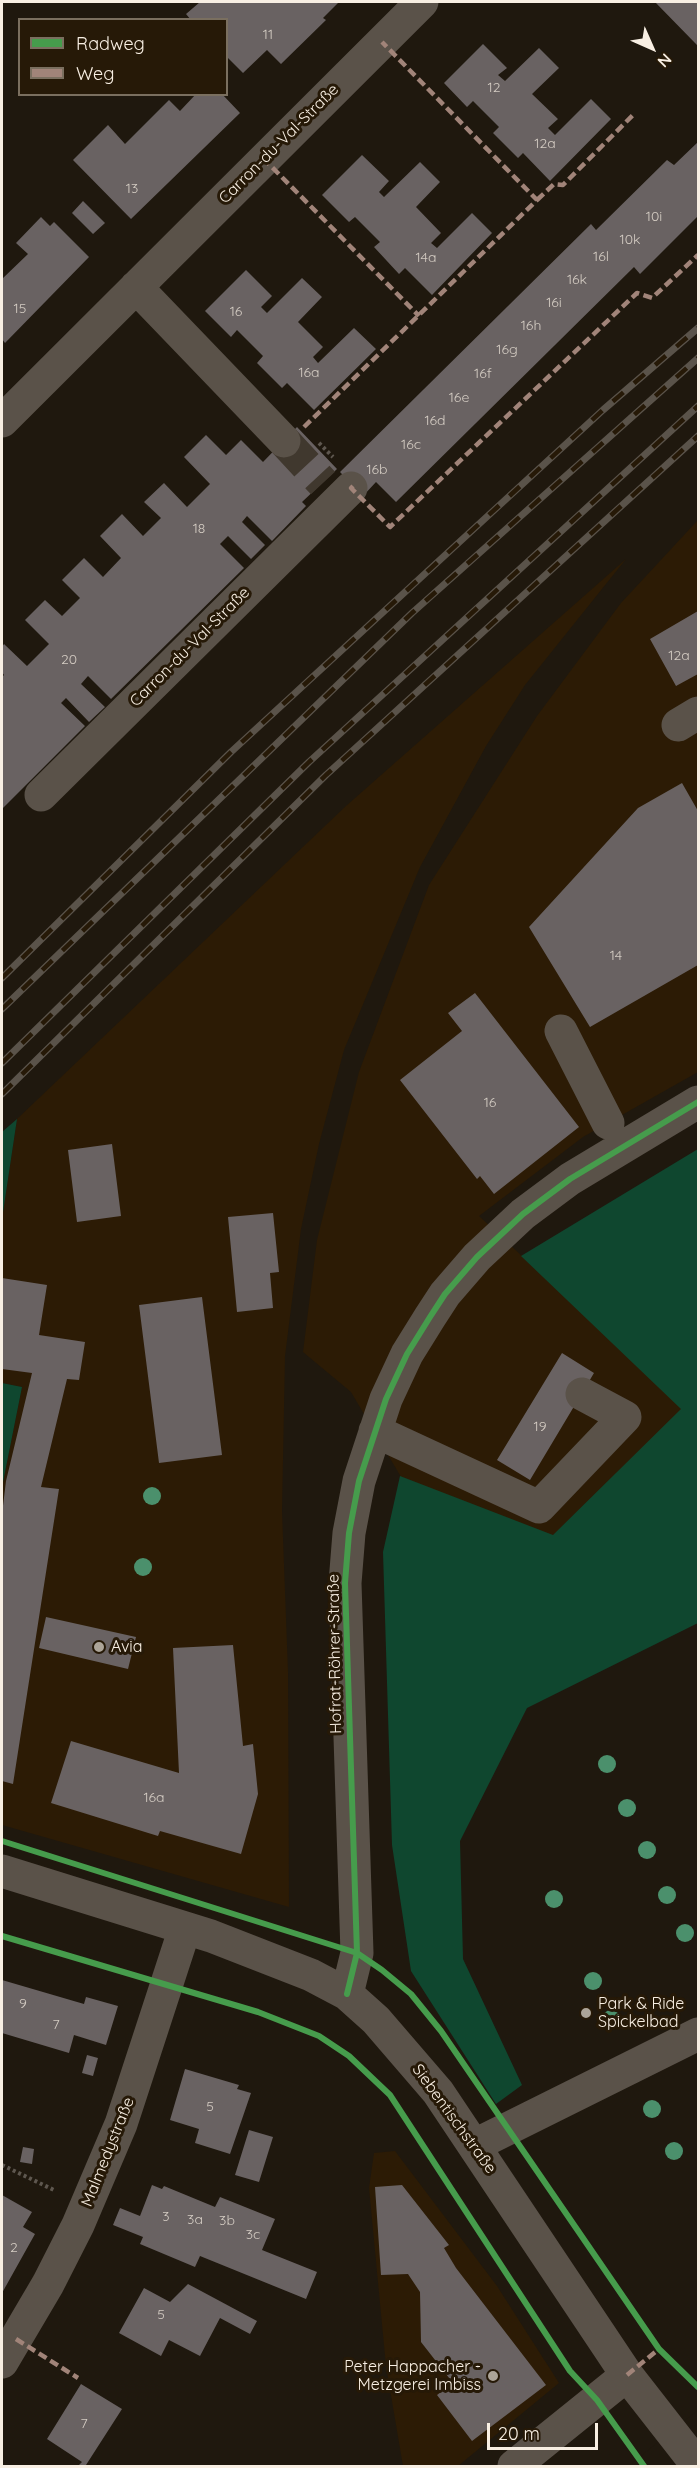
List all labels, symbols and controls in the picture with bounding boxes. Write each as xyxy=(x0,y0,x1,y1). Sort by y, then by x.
legend xyxy=(18,18,228,96)
north arrow xyxy=(622,18,682,78)
house number: 11 xyxy=(263,27,273,43)
text: Radweg xyxy=(76,32,145,55)
text: N xyxy=(654,49,676,72)
text: Weg xyxy=(76,62,114,85)
street label: Carron-du-Val-Straße xyxy=(215,80,343,208)
house number: 12 xyxy=(488,80,500,96)
house number: 12a xyxy=(534,136,556,152)
house number: 13 xyxy=(126,181,138,197)
house number: 10i xyxy=(646,209,662,225)
house number: 10k xyxy=(620,232,640,248)
house number: 16l xyxy=(593,249,609,265)
house number: 14a xyxy=(416,250,436,266)
house number: 16k xyxy=(567,272,587,288)
house number: 16i xyxy=(546,295,562,311)
house number: 15 xyxy=(14,301,26,317)
house number: 16 xyxy=(230,304,242,320)
house number: 16h xyxy=(521,318,541,334)
house number: 16g xyxy=(496,342,518,358)
house number: 16a xyxy=(298,365,320,381)
house number: 16f xyxy=(474,366,492,382)
house number: 16e xyxy=(449,390,469,406)
house number: 16d xyxy=(424,413,446,429)
house number: 16c xyxy=(401,437,421,453)
house number: 16b xyxy=(366,462,388,478)
house number: 18 xyxy=(193,521,205,537)
street label: Carron-du-Val-Straße xyxy=(126,583,254,711)
house number: 12a xyxy=(668,648,690,664)
house number: 20 xyxy=(61,652,77,668)
house number: 14 xyxy=(610,948,622,964)
house number: 16 xyxy=(484,1095,496,1111)
house number: 19 xyxy=(534,1419,546,1435)
street label: Hofrat-Röhrer-Straße xyxy=(324,1574,346,1734)
place label: Avia xyxy=(111,1637,142,1657)
marker: Avia xyxy=(92,1640,106,1654)
house number: 16a xyxy=(143,1790,165,1806)
place label: Park & Ride Spickelbad xyxy=(598,1994,684,2032)
house number: 9 xyxy=(19,1996,27,2012)
marker: Park & Ride Spickelbad xyxy=(579,2006,593,2020)
house number: 7 xyxy=(52,2017,60,2033)
street label: Siebentischstraße xyxy=(408,2061,500,2177)
street label: Malmedystraße xyxy=(77,2095,139,2209)
house number: 5 xyxy=(206,2099,214,2115)
house number: 3 xyxy=(162,2209,170,2225)
house number: 3a xyxy=(187,2212,203,2228)
house number: 3b xyxy=(219,2213,235,2229)
house number: 3c xyxy=(246,2227,260,2243)
house number: 2 xyxy=(10,2240,18,2256)
house number: 5 xyxy=(157,2307,165,2323)
place label: Peter Happacher - Metzgerei Imbiss xyxy=(344,2357,481,2395)
marker: Peter Happacher - Metzgerei Imbiss xyxy=(486,2369,500,2383)
scale bar xyxy=(490,2411,601,2449)
house number: 7 xyxy=(80,2416,88,2432)
text: 20 m xyxy=(498,2422,540,2445)

